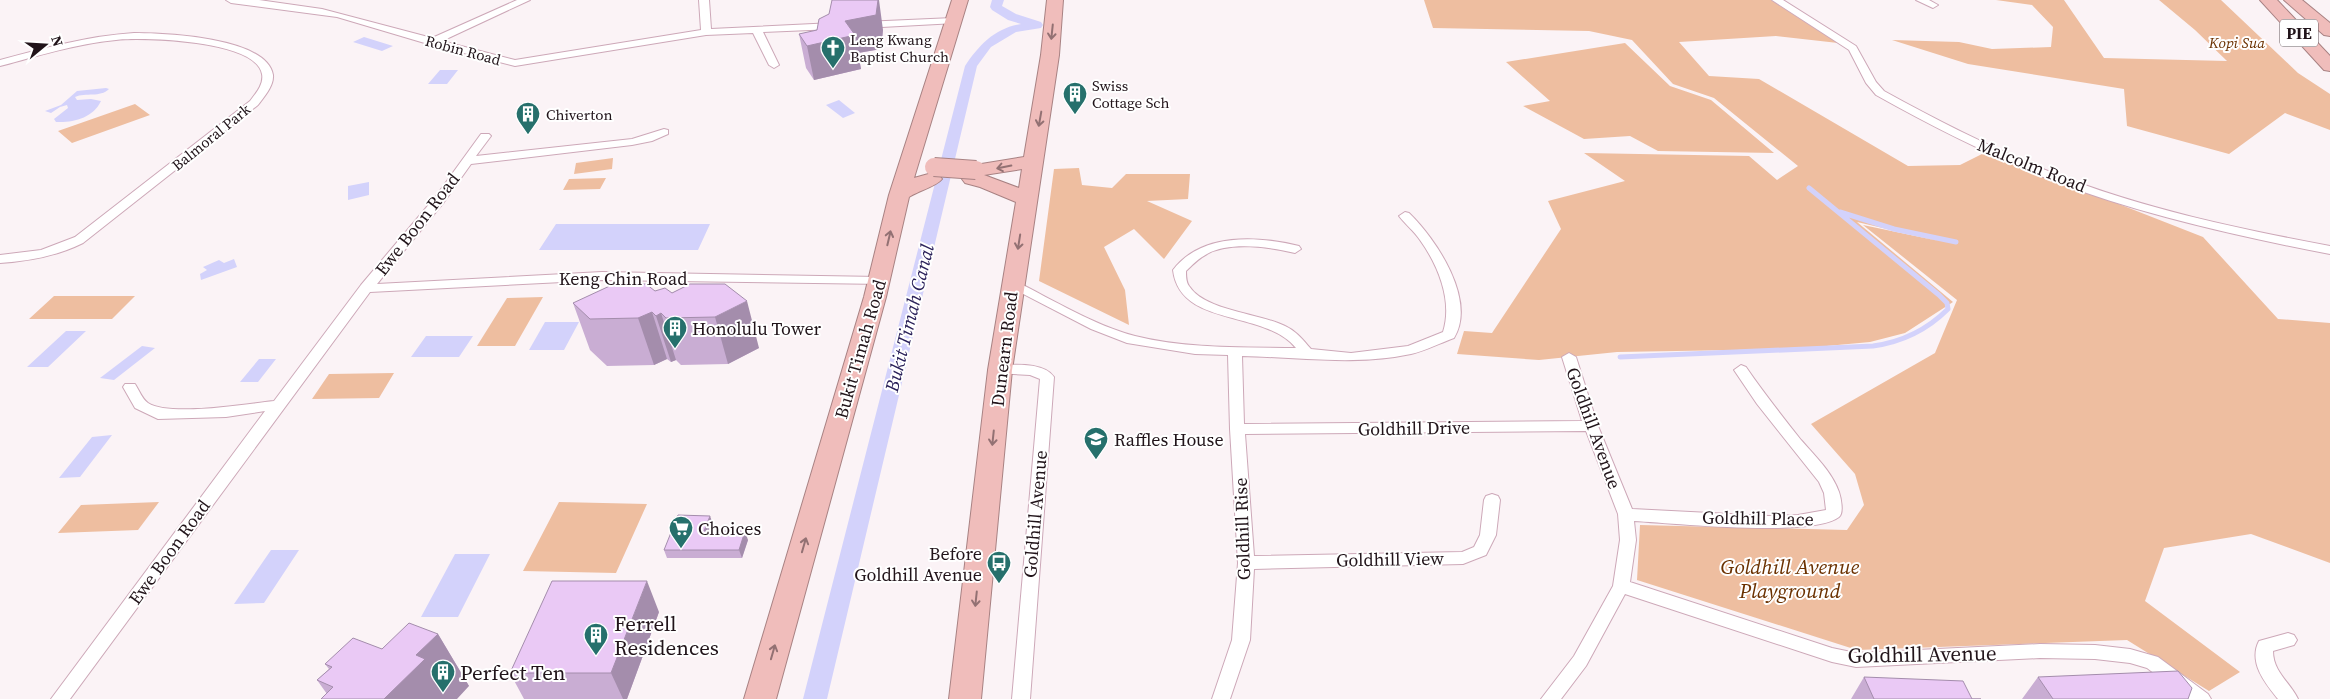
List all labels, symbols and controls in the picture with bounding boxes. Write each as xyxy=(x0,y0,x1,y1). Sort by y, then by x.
road number: PIE xyxy=(2280,19,2318,46)
north arrow xyxy=(20,20,70,70)
one-way arrow xyxy=(1047,24,1057,40)
place label: Leng Kwang Baptist Church xyxy=(850,29,949,67)
street label: Robin Road xyxy=(423,30,504,70)
park label: Kopi Sua xyxy=(2208,32,2265,53)
text: N xyxy=(46,33,68,49)
church icon: Leng Kwang Baptist Church xyxy=(820,35,846,69)
place label: Swiss Cottage Sch xyxy=(1092,75,1170,113)
building icon: Swiss Cottage Sch xyxy=(1062,81,1088,115)
street label: Balmoral Park xyxy=(167,98,255,175)
building icon: Chiverton xyxy=(515,101,541,135)
place label: Chiverton xyxy=(546,104,612,125)
one-way arrow xyxy=(1034,111,1044,127)
street label: Malcolm Road xyxy=(1974,132,2090,198)
one-way arrow xyxy=(997,162,1013,172)
street label: Ewe Boon Road xyxy=(369,167,465,281)
one-way arrow xyxy=(885,230,894,246)
one-way arrow xyxy=(1014,234,1024,250)
water label: Bukit Timah Canal xyxy=(878,241,940,396)
street label: Keng Chin Road xyxy=(559,266,687,291)
street label: Bukit Timah Road xyxy=(828,276,892,422)
street label: Dunearn Road xyxy=(985,290,1023,408)
building icon: Honolulu Tower xyxy=(662,315,688,349)
place label: Honolulu Tower xyxy=(692,316,822,341)
street label: Goldhill Avenue xyxy=(1560,364,1628,492)
street label: Goldhill Drive xyxy=(1358,415,1470,441)
school or university icon: Raffles House xyxy=(1083,426,1109,460)
place label: Raffles House xyxy=(1114,427,1224,452)
one-way arrow xyxy=(988,429,998,445)
street label: Goldhill Avenue xyxy=(1017,449,1053,579)
street label: Goldhill Rise xyxy=(1228,477,1256,581)
street label: Ewe Boon Road xyxy=(122,494,216,610)
street label: Goldhill Place xyxy=(1702,505,1814,531)
supermarket icon: Choices xyxy=(668,515,694,549)
place label: Choices xyxy=(698,516,761,541)
one-way arrow xyxy=(800,537,809,553)
place label: Before Goldhill Avenue xyxy=(854,541,982,587)
street label: Goldhill View xyxy=(1336,546,1444,572)
bus stop icon: Before Goldhill Avenue xyxy=(986,550,1012,584)
park label: Goldhill Avenue Playground xyxy=(1721,552,1860,605)
one-way arrow xyxy=(971,591,981,607)
place label: Ferrell Residences xyxy=(614,609,719,662)
building icon: Ferrell Residences xyxy=(583,622,609,656)
street label: Goldhill Avenue xyxy=(1847,638,1997,670)
one-way arrow xyxy=(769,645,779,661)
place label: Perfect Ten xyxy=(460,658,566,687)
building icon: Perfect Ten xyxy=(430,659,456,693)

